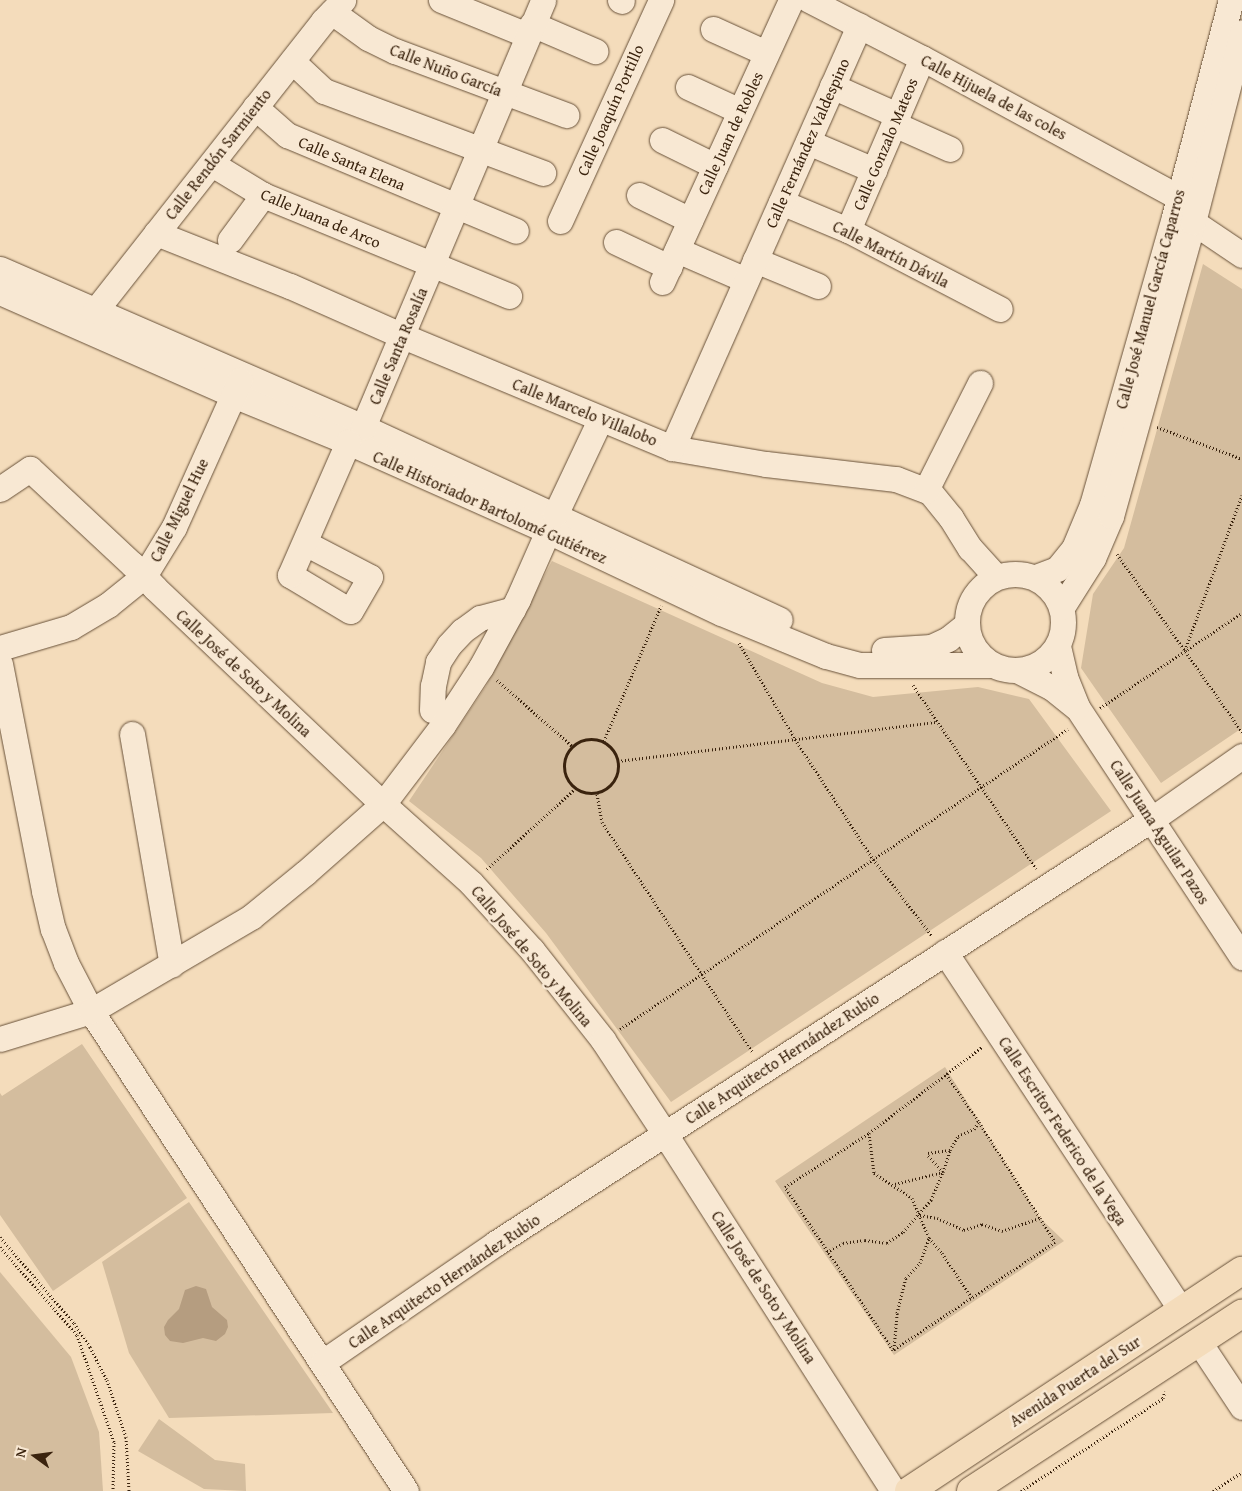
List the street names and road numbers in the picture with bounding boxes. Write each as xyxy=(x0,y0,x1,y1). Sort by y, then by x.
street label: Calle Nuño García xyxy=(387,40,505,100)
street label: Calle Joaquín Portillo xyxy=(572,41,648,179)
street label: Calle Hijuela de las coles xyxy=(918,50,1070,144)
street label: Calle Fernández Valdespino xyxy=(761,55,853,231)
street label: Calle Juan de Robles xyxy=(693,68,767,198)
street label: Calle Gonzalo Mateos xyxy=(848,75,922,213)
street label: Calle Rendón Sarmiento xyxy=(161,85,275,223)
street label: Calle Santa Elena xyxy=(296,132,408,194)
street label: Calle Juana de Arco xyxy=(258,184,384,252)
street label: Calle José Manuel García Caparros xyxy=(1111,187,1189,411)
street label: Calle Martín Dávila xyxy=(830,216,952,292)
street label: Calle Santa Rosalía xyxy=(365,285,431,407)
street label: Calle Marcelo Villalobo xyxy=(510,374,660,450)
street label: Calle Historiador Bartolomé Gutiérrez xyxy=(370,447,610,567)
street label: Calle Miguel Hue xyxy=(146,455,212,565)
street label: Calle José de Soto y Molina xyxy=(172,605,316,741)
street label: Calle Juana Aguilar Pazos xyxy=(1106,756,1214,908)
street label: Calle José de Soto y Molina xyxy=(467,882,597,1030)
street label: Calle Arquitecto Hernández Rubio xyxy=(682,988,882,1128)
street label: Calle Escritor Federico de la Vega xyxy=(995,1033,1131,1229)
street label: Calle José de Soto y Molina xyxy=(707,1207,821,1367)
street label: Calle Arquitecto Hernández Rubio xyxy=(344,1210,544,1352)
street label: Avenida Puerta del Sur xyxy=(1006,1331,1144,1431)

